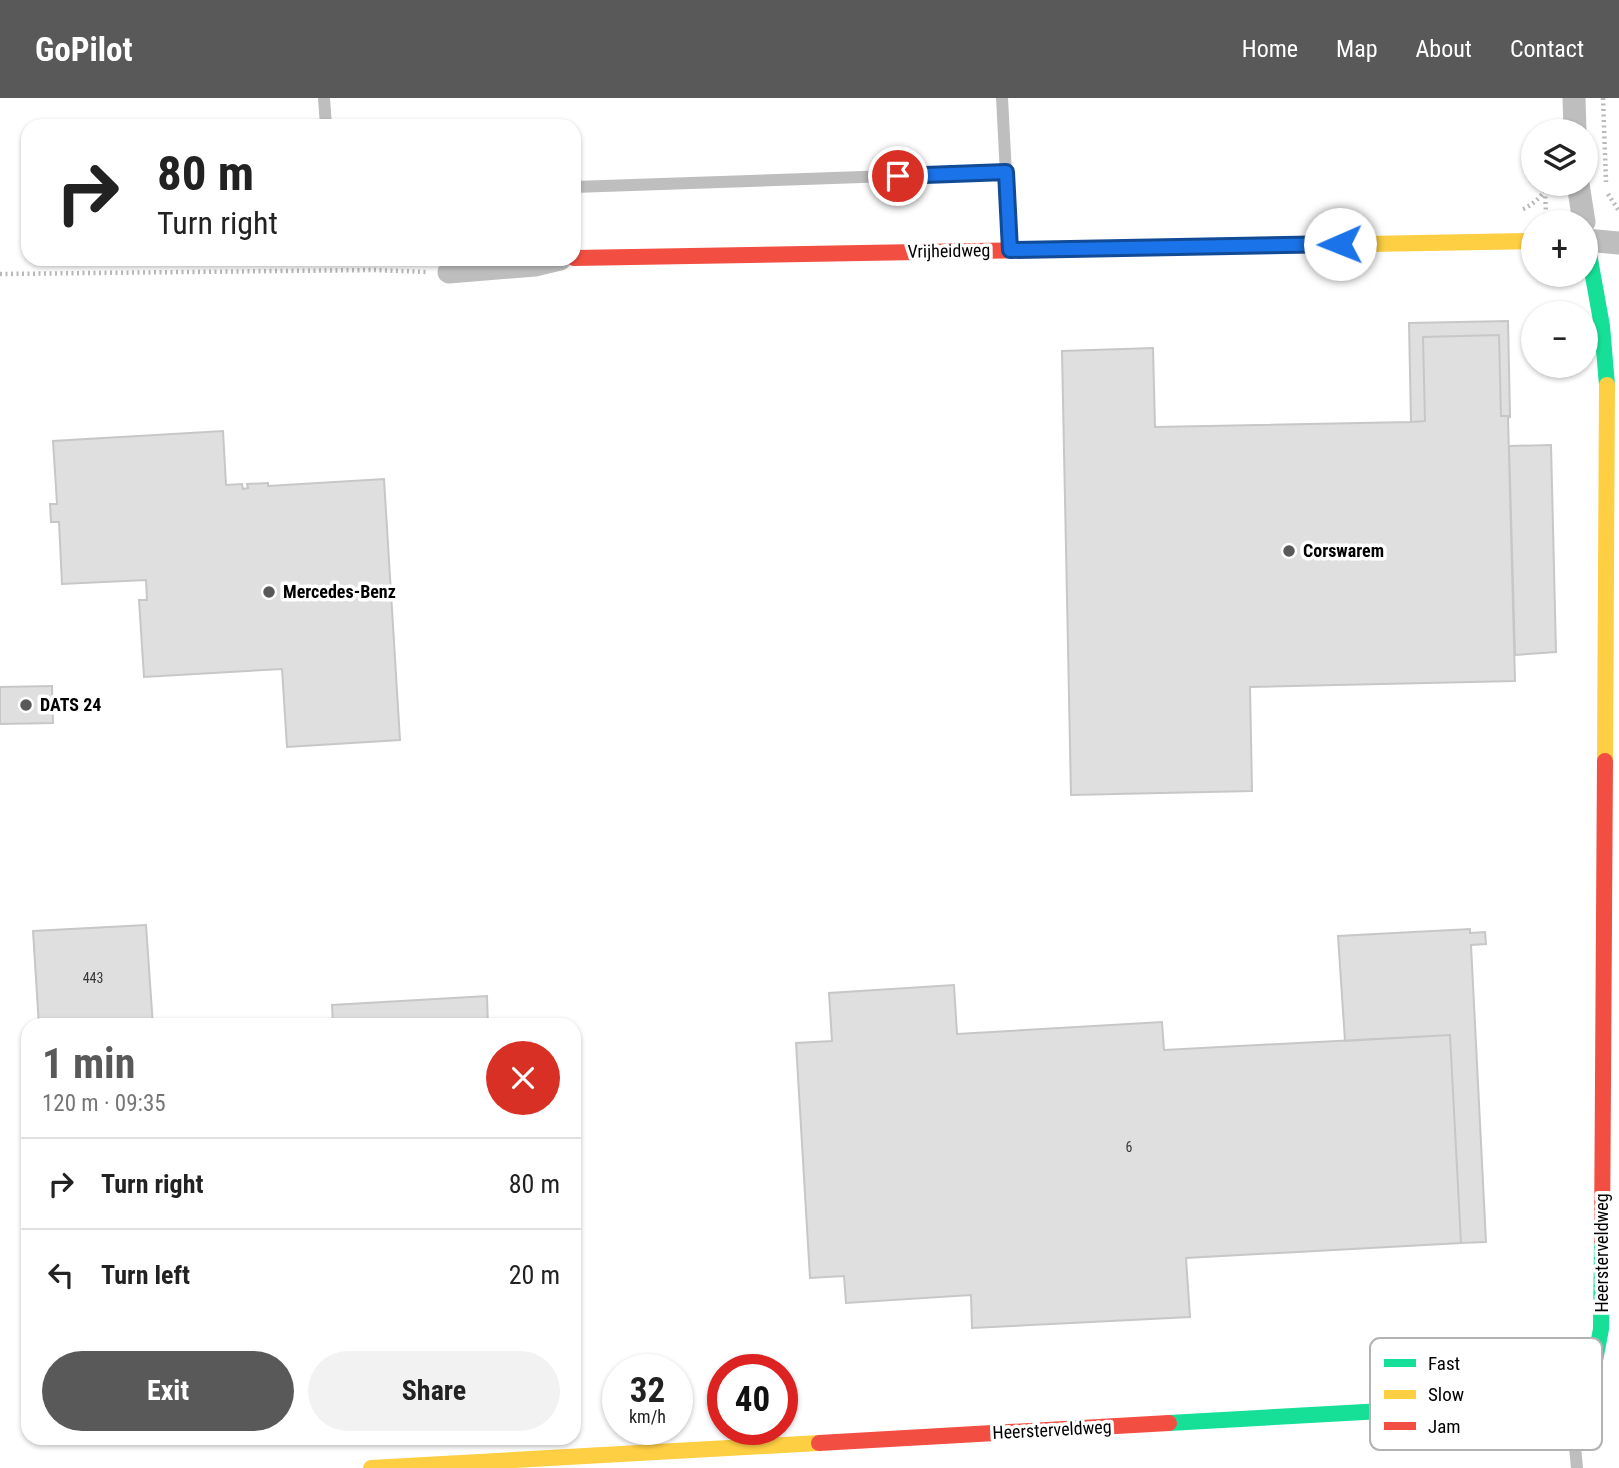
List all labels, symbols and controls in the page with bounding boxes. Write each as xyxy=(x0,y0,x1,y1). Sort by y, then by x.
text: GoPilot xyxy=(35,30,133,69)
text: Home xyxy=(1242,35,1298,63)
text: Map xyxy=(1336,35,1378,63)
text: About xyxy=(1416,35,1472,63)
text: Contact xyxy=(1510,35,1584,63)
map controls xyxy=(1521,119,1598,378)
button: layers xyxy=(1521,119,1598,196)
text: 80 m xyxy=(157,145,254,202)
pin xyxy=(868,146,928,206)
icon: right xyxy=(42,147,133,238)
icon: arrive xyxy=(879,157,917,195)
text: Turn right xyxy=(157,204,278,242)
position arrow xyxy=(1303,207,1377,281)
button: + xyxy=(1521,210,1598,287)
street label: Vrijheidweg xyxy=(907,239,991,262)
button: − xyxy=(1521,301,1598,378)
place label: Corswarem xyxy=(1303,540,1384,561)
marker: Corswarem xyxy=(1281,543,1297,559)
place label: Mercedes-Benz xyxy=(283,581,396,602)
marker: Mercedes-Benz xyxy=(261,584,277,600)
place label: DATS 24 xyxy=(40,694,101,715)
marker: DATS 24 xyxy=(18,697,34,713)
house number: 443 xyxy=(83,970,103,986)
text: 1 min xyxy=(42,1039,135,1088)
button: close xyxy=(486,1041,560,1115)
text: 120 m · 09:35 xyxy=(42,1090,166,1117)
house number: 6 xyxy=(1126,1139,1133,1155)
icon: right xyxy=(42,1165,80,1203)
text: Turn right xyxy=(101,1169,203,1199)
text: 80 m xyxy=(509,1169,560,1199)
street label: Heersterveldweg xyxy=(1591,1193,1612,1313)
icon: left xyxy=(42,1256,80,1294)
text: Turn left xyxy=(101,1260,190,1290)
text: 20 m xyxy=(509,1260,560,1290)
legend xyxy=(1370,1338,1602,1450)
button: Exit xyxy=(42,1351,294,1431)
button: Share xyxy=(308,1351,560,1431)
text: Fast xyxy=(1428,1352,1460,1375)
speed limit sign: 40 xyxy=(707,1354,798,1445)
text: 32 xyxy=(630,1370,665,1411)
text: Slow xyxy=(1428,1383,1464,1406)
text: km/h xyxy=(629,1406,666,1427)
text: Jam xyxy=(1428,1415,1461,1438)
street label: Heersterveldweg xyxy=(992,1416,1112,1443)

